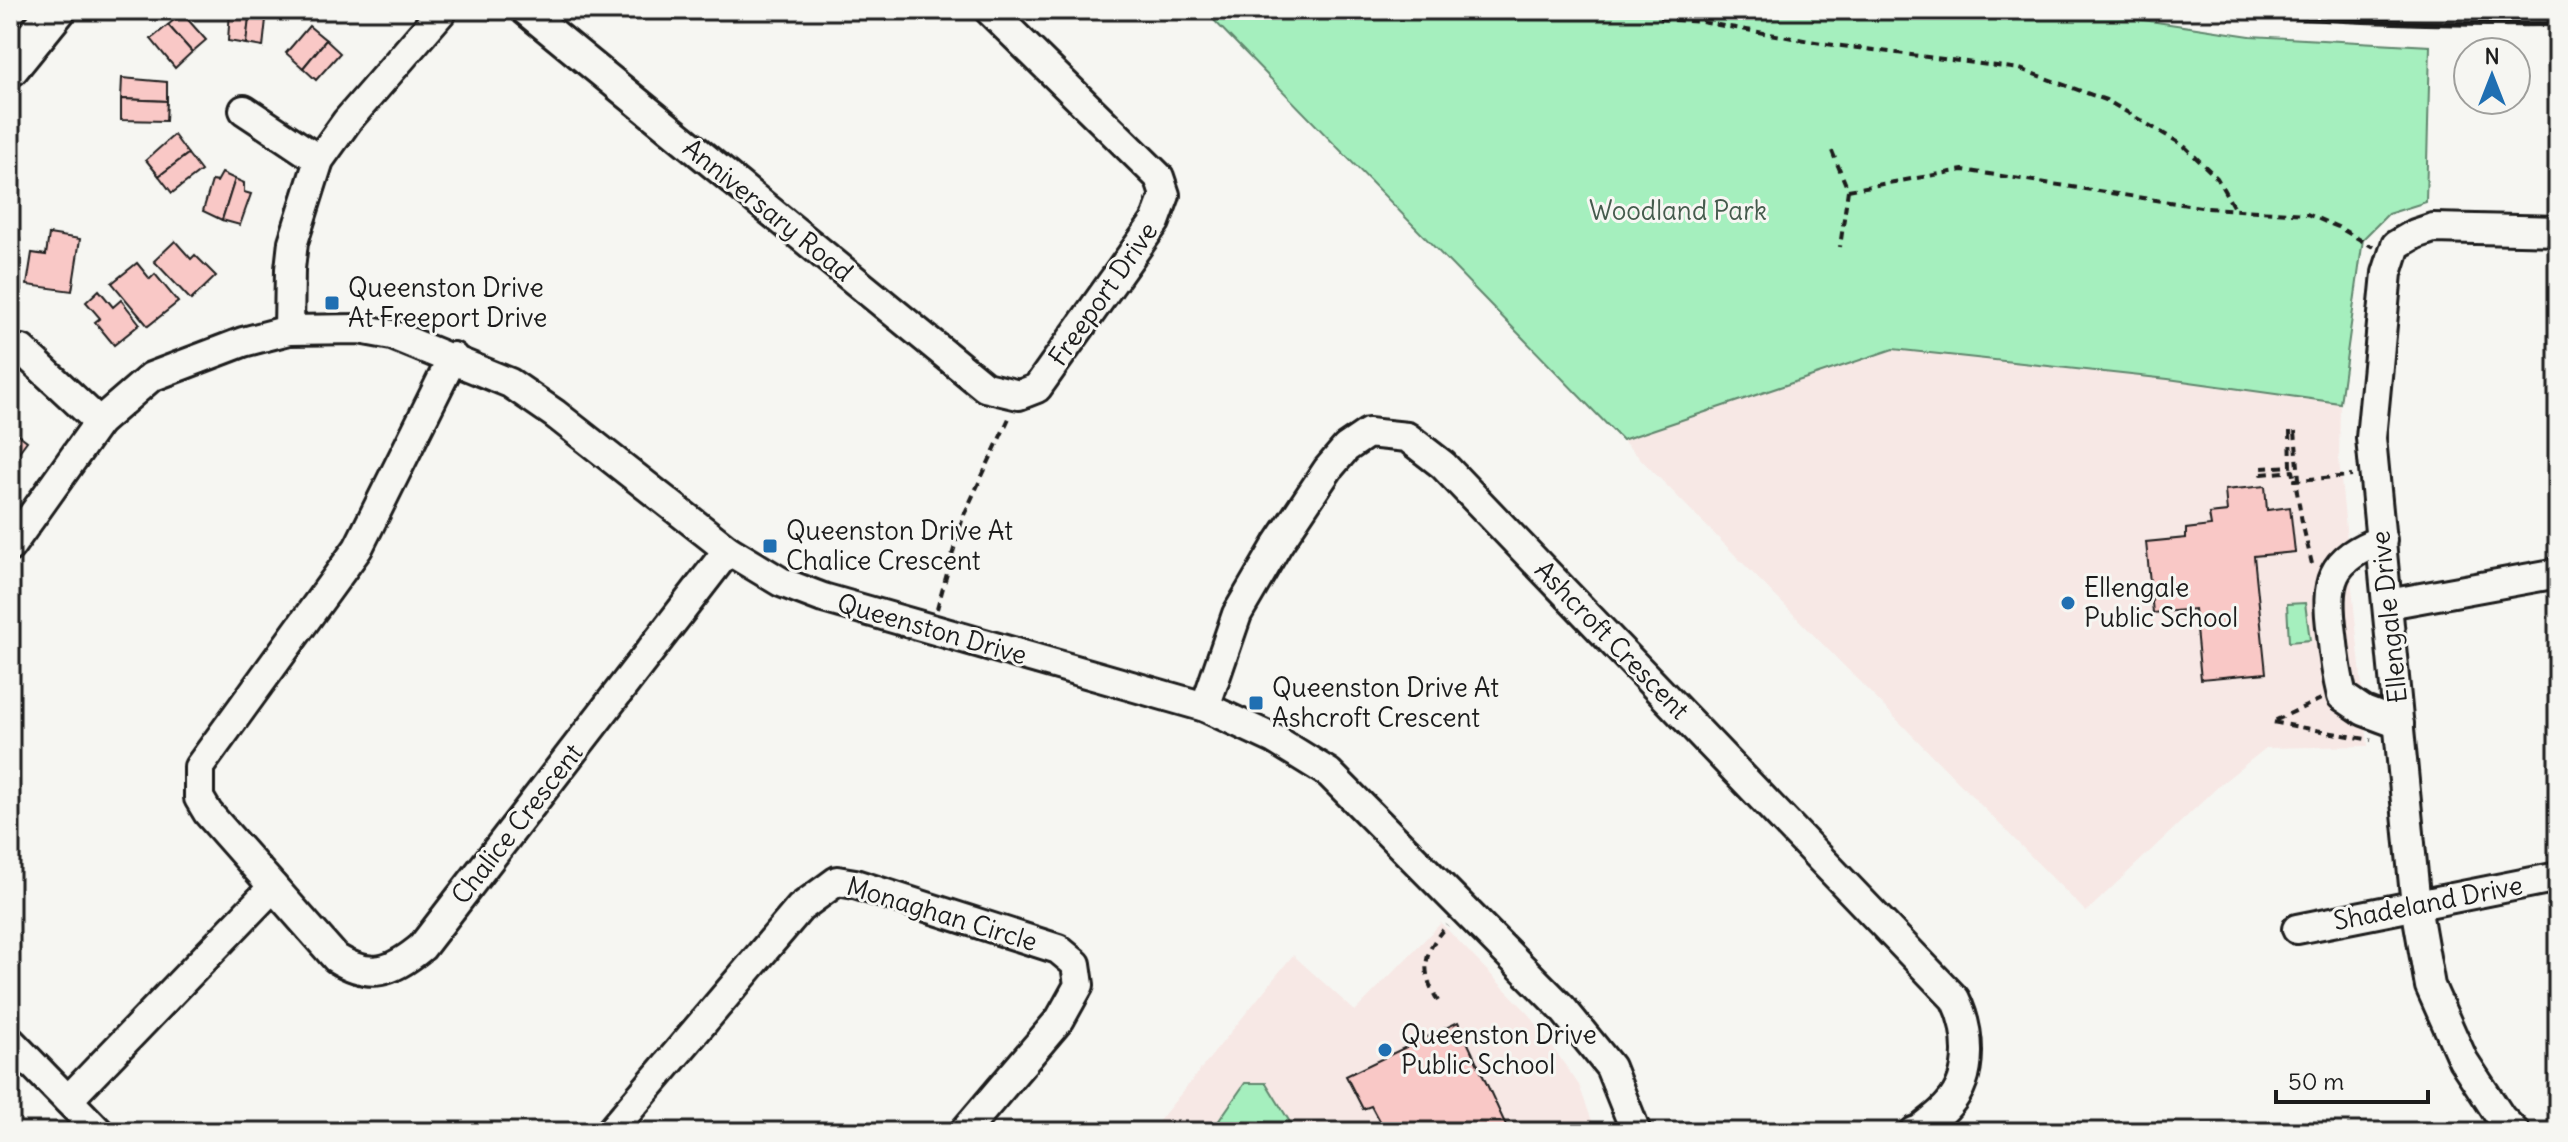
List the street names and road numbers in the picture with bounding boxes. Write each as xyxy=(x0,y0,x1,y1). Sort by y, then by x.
street label: Anniversary Road xyxy=(677,131,860,288)
street label: Freeport Drive xyxy=(1041,215,1164,372)
street label: Ellengale Drive xyxy=(2363,529,2414,705)
street label: Ashcroft Crescent xyxy=(1528,553,1697,726)
street label: Queenston Drive xyxy=(834,586,1031,671)
street label: Chalice Crescent xyxy=(444,737,590,911)
street label: Shadeland Drive xyxy=(2330,868,2525,937)
street label: Monaghan Circle xyxy=(843,869,1041,958)

